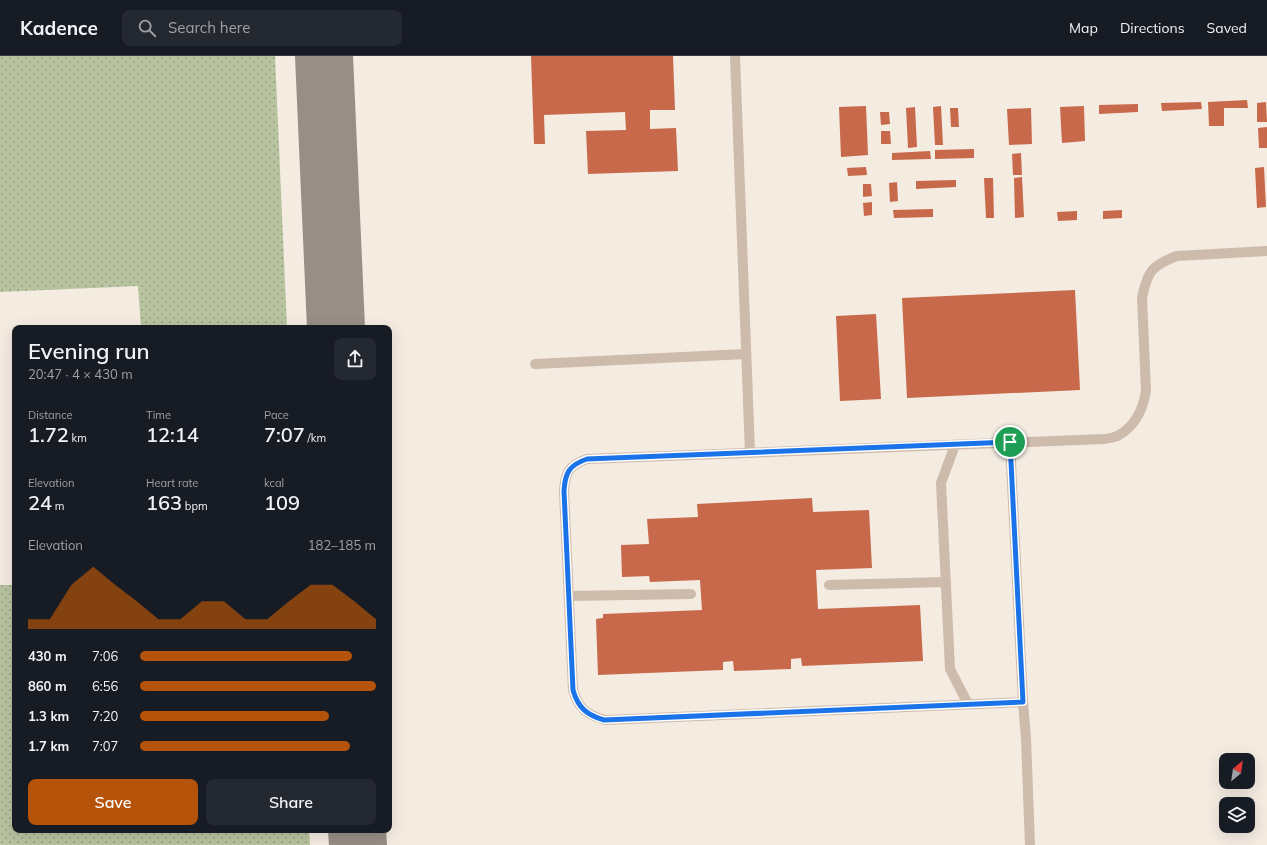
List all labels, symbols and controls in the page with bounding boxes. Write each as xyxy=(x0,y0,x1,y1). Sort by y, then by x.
search box xyxy=(122,10,402,46)
text: Kadence xyxy=(20,16,98,40)
icon: search xyxy=(136,17,158,39)
text: Search here xyxy=(168,18,250,37)
text: Map xyxy=(1069,19,1098,37)
text: Directions xyxy=(1120,19,1185,37)
text: Saved xyxy=(1207,19,1247,37)
text: Evening run xyxy=(28,337,150,365)
button: share xyxy=(334,338,376,380)
text: 20:47 · 4 × 430 m xyxy=(28,366,133,382)
text: Distance xyxy=(28,408,72,422)
text: Time xyxy=(146,408,171,422)
text: Pace xyxy=(264,408,289,422)
text: 1.72 xyxy=(28,422,69,447)
text: 12:14 xyxy=(146,422,199,447)
text: 7:07 xyxy=(264,422,305,447)
pin xyxy=(993,425,1027,459)
text: km xyxy=(69,431,87,445)
text: /km xyxy=(305,431,326,445)
icon: arrive xyxy=(999,431,1021,453)
text: Elevation xyxy=(28,476,75,490)
text: Heart rate xyxy=(146,476,198,490)
text: kcal xyxy=(264,476,284,490)
text: 24 xyxy=(28,490,52,515)
text: 163 xyxy=(146,490,182,515)
text: 109 xyxy=(264,490,300,515)
text: m xyxy=(52,499,65,513)
text: bpm xyxy=(182,499,208,513)
text: Elevation xyxy=(28,537,83,553)
text: 182–185 m xyxy=(308,537,376,553)
text: 430 m xyxy=(28,648,67,664)
text: 7:06 xyxy=(92,648,118,664)
text: 860 m xyxy=(28,678,67,694)
text: 6:56 xyxy=(92,678,118,694)
text: 1.3 km xyxy=(28,708,69,724)
text: 7:20 xyxy=(92,708,118,724)
text: 1.7 km xyxy=(28,738,69,754)
text: 7:07 xyxy=(92,738,118,754)
north arrow xyxy=(1219,753,1255,789)
map controls xyxy=(1219,753,1255,833)
button: Save xyxy=(28,779,198,825)
button: Share xyxy=(206,779,376,825)
button: layers xyxy=(1219,797,1255,833)

